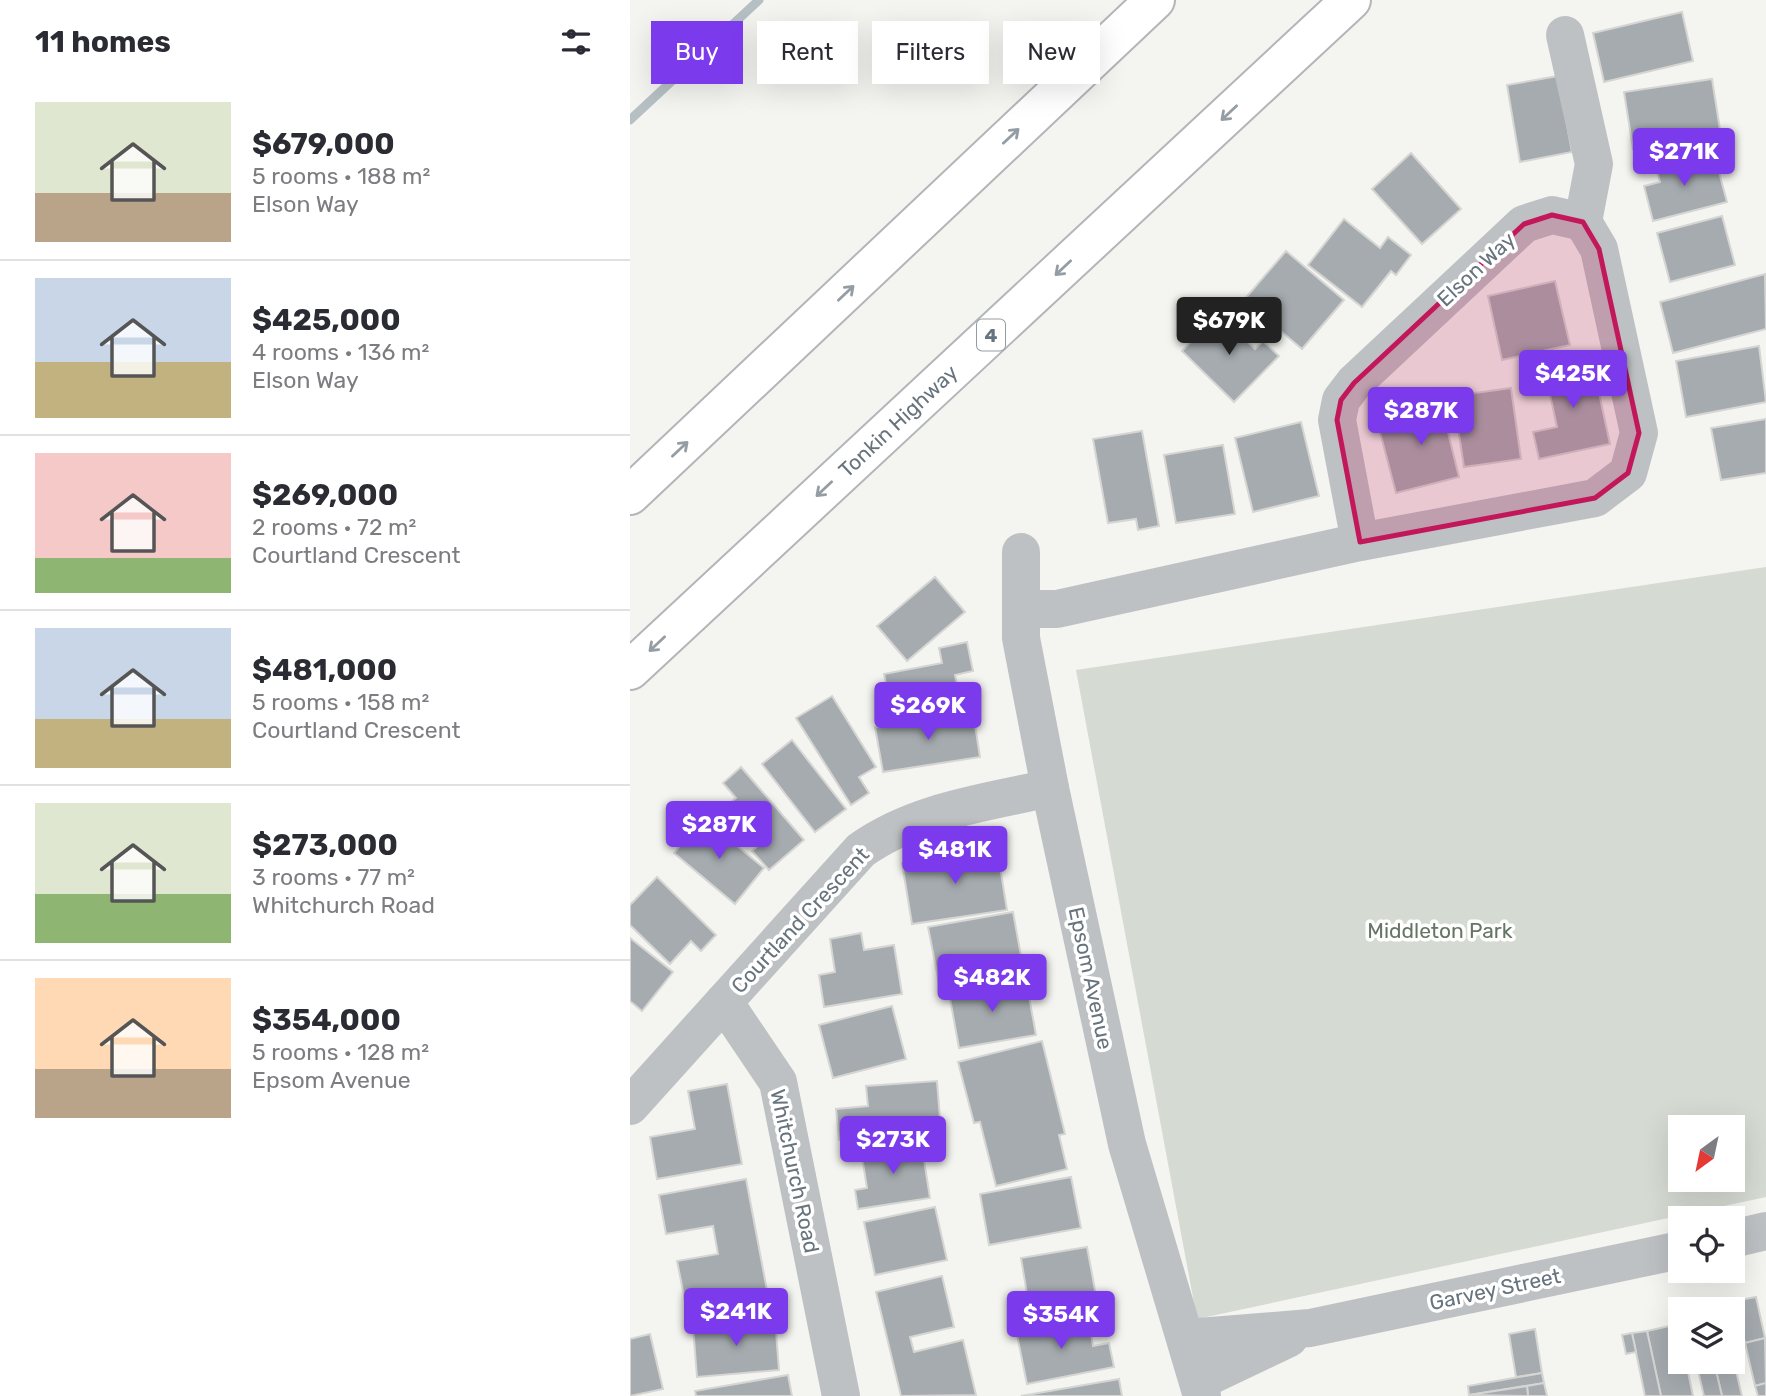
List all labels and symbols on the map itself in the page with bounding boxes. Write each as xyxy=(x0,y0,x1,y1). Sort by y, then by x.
one-way arrow xyxy=(1220,105,1238,121)
one-way arrow xyxy=(1002,128,1019,145)
pin: $271K xyxy=(1635,128,1733,188)
street label: Elson Way xyxy=(1432,226,1520,311)
one-way arrow xyxy=(1054,260,1072,276)
one-way arrow xyxy=(837,284,854,301)
pin: $679K xyxy=(1180,298,1278,357)
road number: 4 xyxy=(977,320,1005,350)
pin: $425K xyxy=(1524,350,1622,410)
street label: Tonkin Highway xyxy=(833,359,963,482)
pin: $287K xyxy=(1372,388,1470,447)
one-way arrow xyxy=(671,441,689,457)
one-way arrow xyxy=(816,481,833,498)
one-way arrow xyxy=(649,636,666,653)
pin: $269K xyxy=(879,682,977,742)
pin: $287K xyxy=(670,802,768,861)
pin: $481K xyxy=(906,826,1004,886)
street label: Courtland Crescent xyxy=(726,842,874,998)
street label: Epsom Avenue xyxy=(1064,905,1118,1051)
park label: Middleton Park xyxy=(1367,918,1513,943)
pin: $482K xyxy=(943,954,1041,1014)
street label: Whitchurch Road xyxy=(765,1087,825,1255)
north arrow xyxy=(1668,1115,1745,1192)
pin: $273K xyxy=(844,1116,942,1176)
street label: Garvey Street xyxy=(1427,1263,1563,1315)
pin: $241K xyxy=(687,1288,785,1348)
pin: $354K xyxy=(1012,1292,1110,1351)

